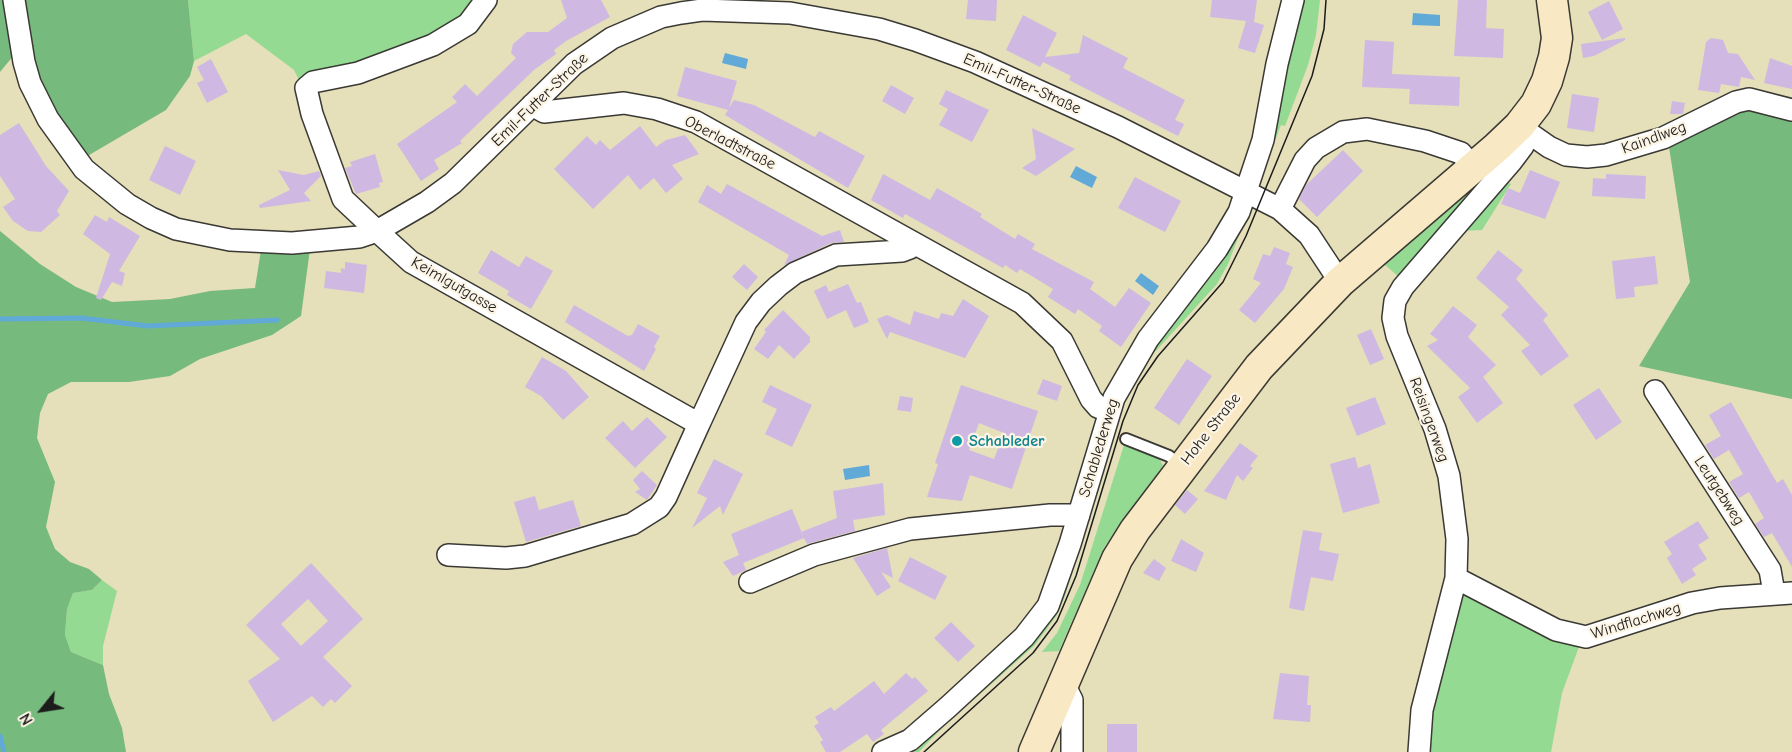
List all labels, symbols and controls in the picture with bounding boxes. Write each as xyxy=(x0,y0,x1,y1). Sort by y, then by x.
street label: Emil-Futter-Straße xyxy=(488,49,592,151)
street label: Emil-Futter-Straße xyxy=(960,49,1084,119)
street label: Oberladtstraße xyxy=(681,112,779,174)
street label: Kaindlweg xyxy=(1619,117,1689,159)
street label: Keimlgutgasse xyxy=(408,253,500,317)
street label: Reisingerweg xyxy=(1405,375,1453,465)
street label: Hohe Straße xyxy=(1177,389,1245,469)
street label: Schablederweg xyxy=(1075,396,1123,500)
place label: Schableder xyxy=(969,431,1045,451)
marker: Schableder xyxy=(950,434,964,448)
street label: Leutgebweg xyxy=(1690,453,1748,529)
street label: Windflachweg xyxy=(1589,598,1683,644)
north arrow xyxy=(12,680,72,740)
text: N xyxy=(16,710,37,728)

